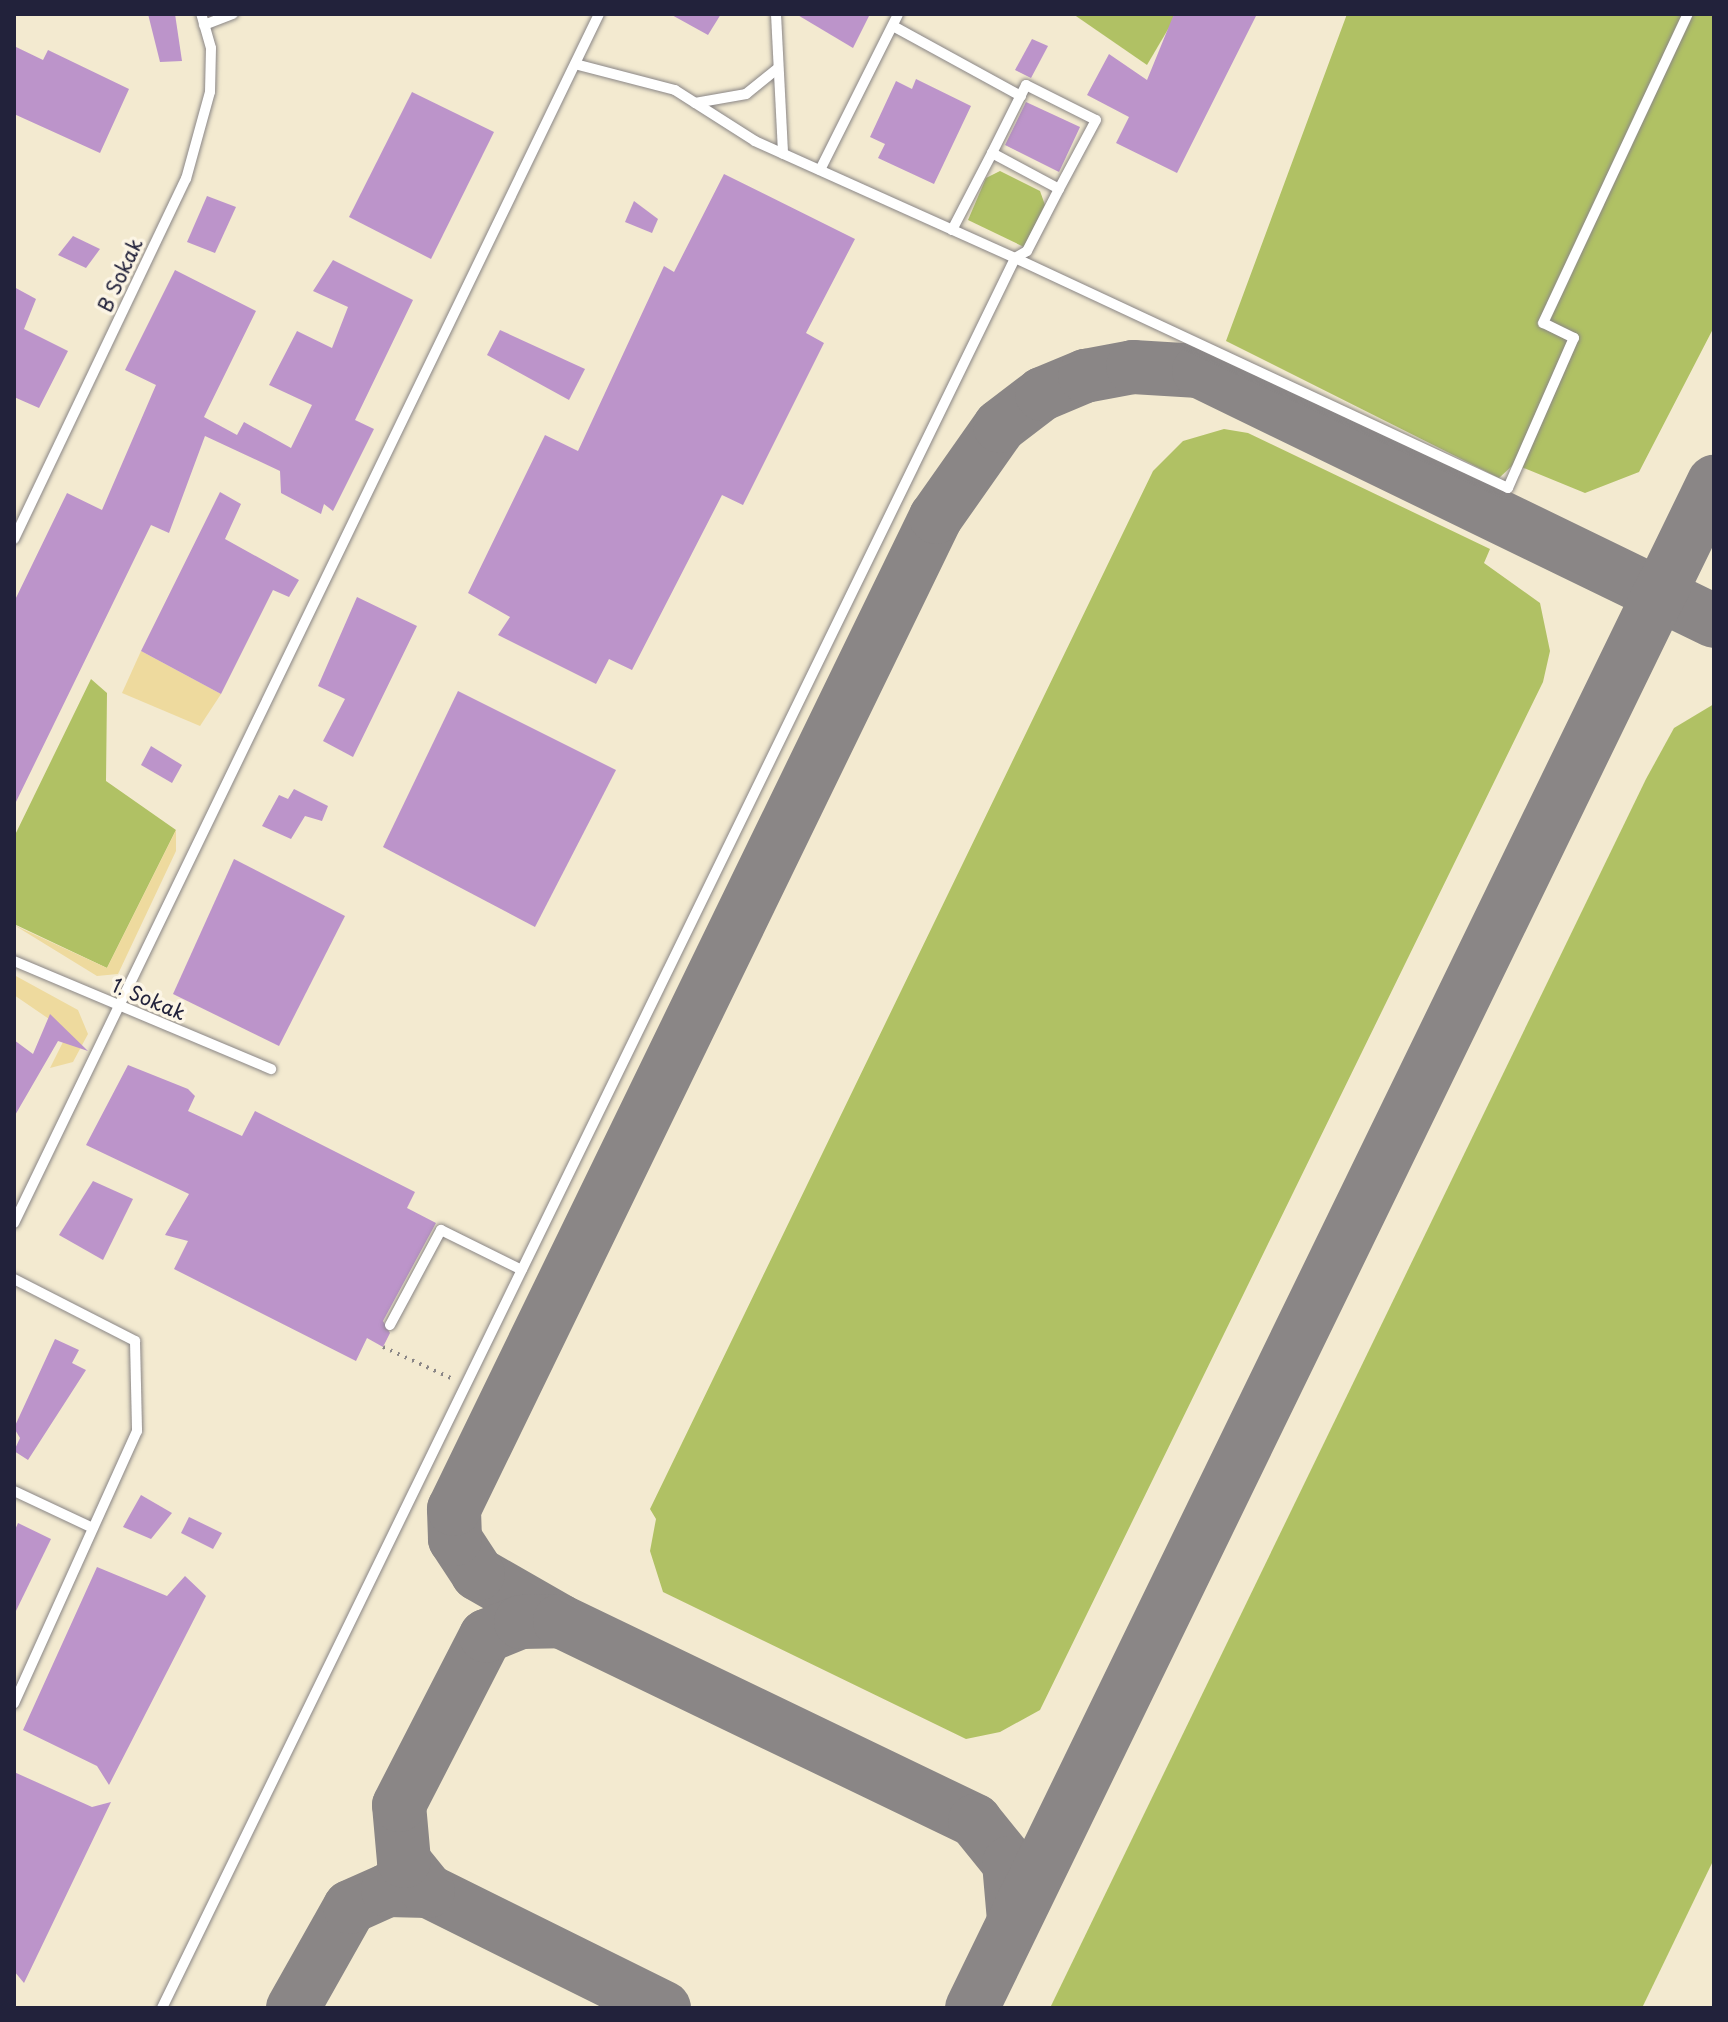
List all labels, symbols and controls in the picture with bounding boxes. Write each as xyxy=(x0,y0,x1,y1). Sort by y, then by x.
street label: B Sokak xyxy=(92,234,148,316)
street label: 1. Sokak xyxy=(107,972,191,1026)

